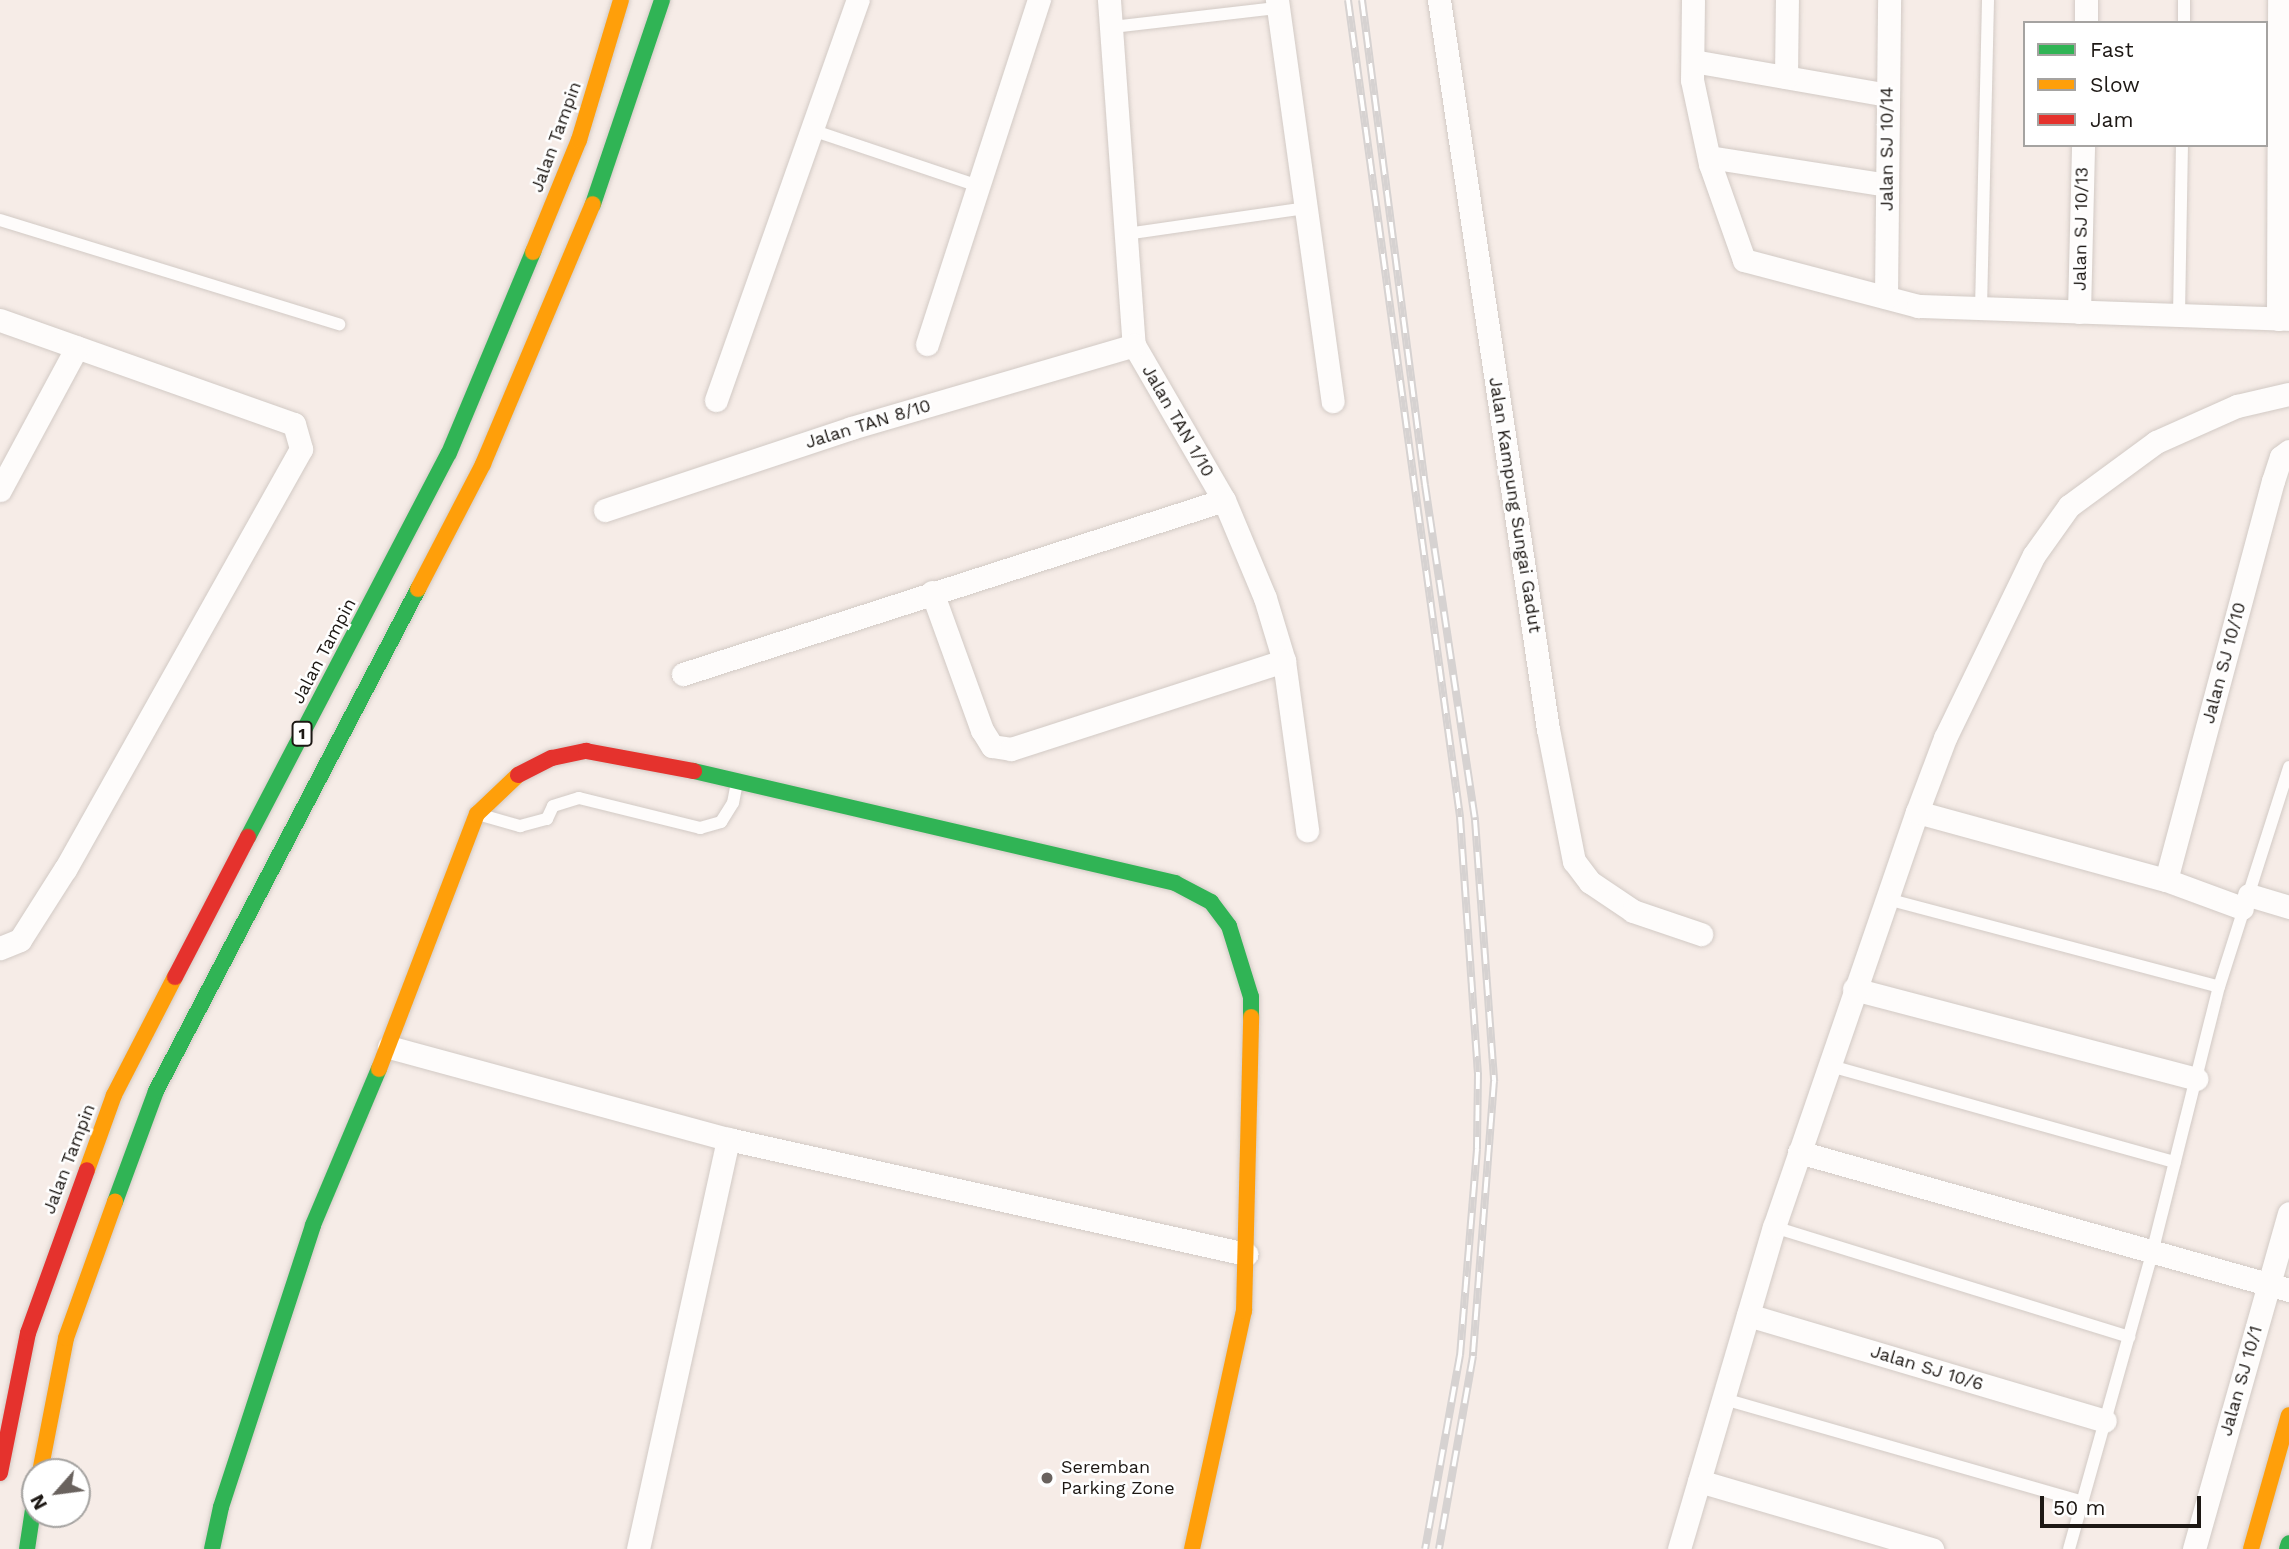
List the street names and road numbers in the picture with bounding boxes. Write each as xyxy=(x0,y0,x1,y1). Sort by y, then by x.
street label: Jalan Tampin xyxy=(526,79,586,195)
street label: Jalan SJ 10/14 xyxy=(1876,87,1898,211)
street label: Jalan SJ 10/13 xyxy=(2069,167,2093,291)
street label: Jalan TAN 1/10 xyxy=(1137,361,1219,481)
street label: Jalan Kampung Sungai Gadut xyxy=(1484,376,1546,634)
street label: Jalan TAN 8/10 xyxy=(802,395,934,453)
street label: Jalan Tampin xyxy=(287,594,361,708)
street label: Jalan SJ 10/10 xyxy=(2197,600,2251,726)
road number: 1 xyxy=(292,722,312,747)
street label: Jalan Tampin xyxy=(38,1101,100,1217)
street label: Jalan SJ 10/1 xyxy=(2215,1323,2267,1439)
street label: Jalan SJ 10/6 xyxy=(1868,1341,1986,1395)

